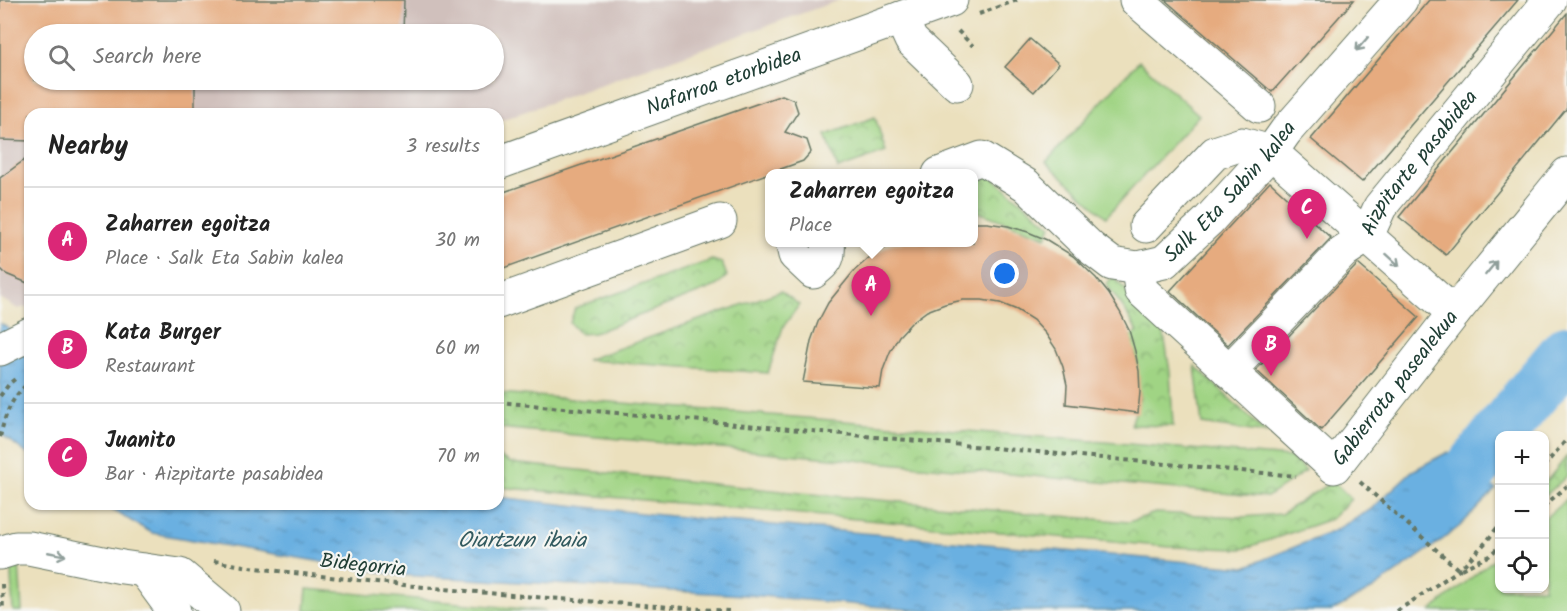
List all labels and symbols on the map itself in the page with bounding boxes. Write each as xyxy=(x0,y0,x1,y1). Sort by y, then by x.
one-way arrow xyxy=(1355,36,1369,51)
street label: Nafarroa etorbidea xyxy=(641,39,806,125)
street label: Aizpitarte pasabidea xyxy=(1353,83,1486,241)
street label: Salk Eta Sabin kalea xyxy=(1156,113,1304,271)
pin: C xyxy=(1288,190,1326,239)
one-way arrow xyxy=(1386,253,1401,267)
your location xyxy=(990,259,1019,288)
one-way arrow xyxy=(1484,261,1498,276)
pin: A xyxy=(852,266,890,316)
street label: Gabierrota pasealekua xyxy=(1324,303,1467,474)
pin: B xyxy=(1252,326,1290,376)
water label: Oiartzun ibaia xyxy=(458,524,588,559)
street label: Bidegorria xyxy=(318,545,408,587)
one-way arrow xyxy=(47,549,67,560)

